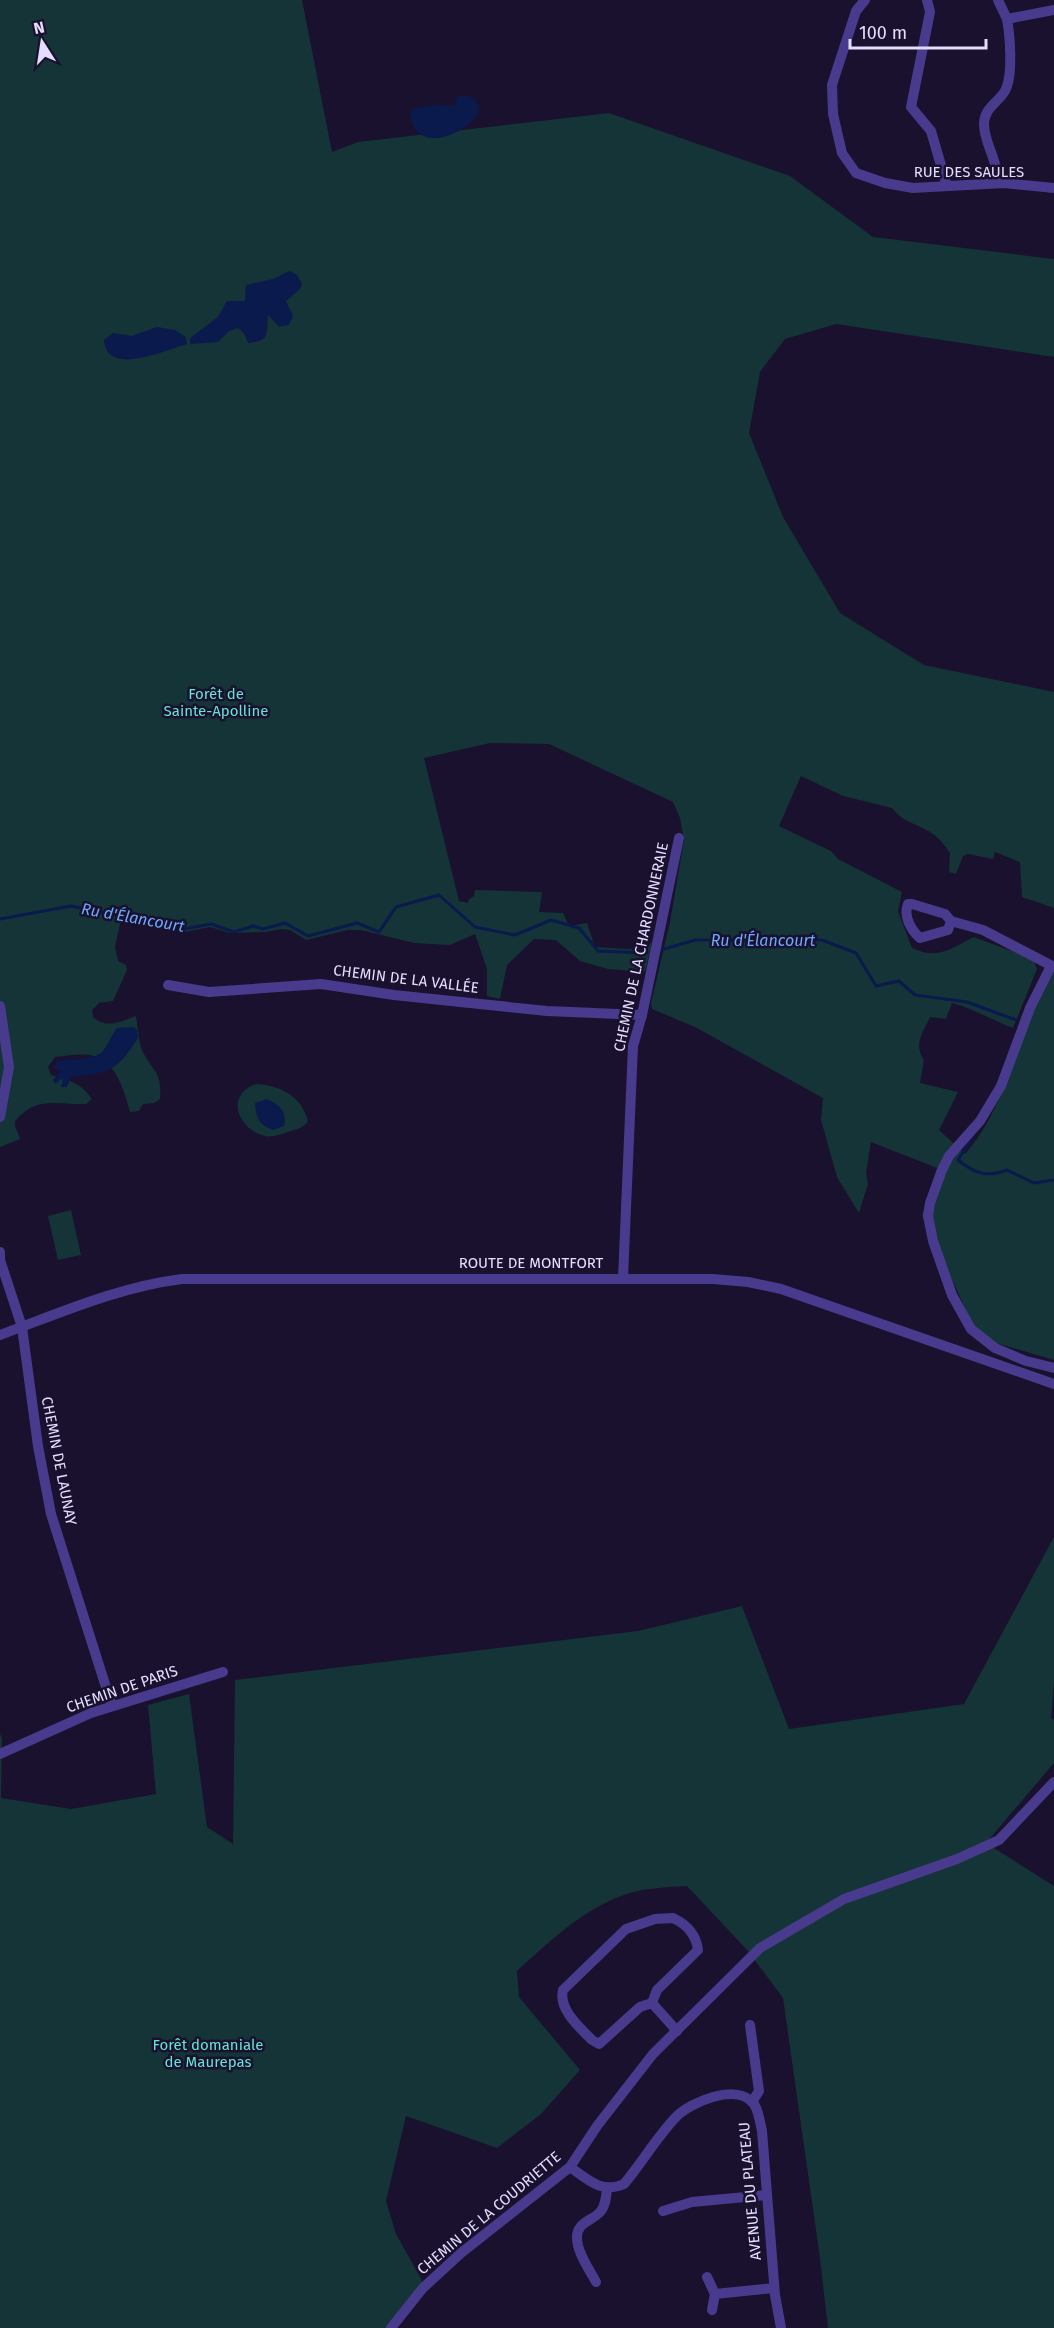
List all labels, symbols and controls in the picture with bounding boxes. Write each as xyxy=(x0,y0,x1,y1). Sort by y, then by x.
north arrow xyxy=(12,12,72,72)
scale bar xyxy=(850,12,986,50)
text: N xyxy=(32,17,46,38)
text: 100 m xyxy=(859,22,907,44)
street label: RUE DES SAULES xyxy=(914,163,1024,181)
park label: Forêt de Sainte-Apolline xyxy=(164,685,268,720)
street label: CHEMIN DE LA CHARDONNERAIE xyxy=(610,841,672,1053)
water label: Ru d'Élancourt xyxy=(80,898,186,936)
water label: Ru d'Élancourt xyxy=(711,930,816,950)
street label: CHEMIN DE LA VALLÉE xyxy=(332,961,480,997)
street label: ROUTE DE MONTFORT xyxy=(459,1254,604,1272)
street label: CHEMIN DE LAUNAY xyxy=(38,1395,80,1528)
street label: CHEMIN DE PARIS xyxy=(64,1661,180,1717)
park label: Forêt domaniale de Maurepas xyxy=(153,2036,263,2071)
street label: AVENUE DU PLATEAU xyxy=(735,2121,765,2261)
street label: CHEMIN DE LA COUDRIETTE xyxy=(414,2148,564,2278)

